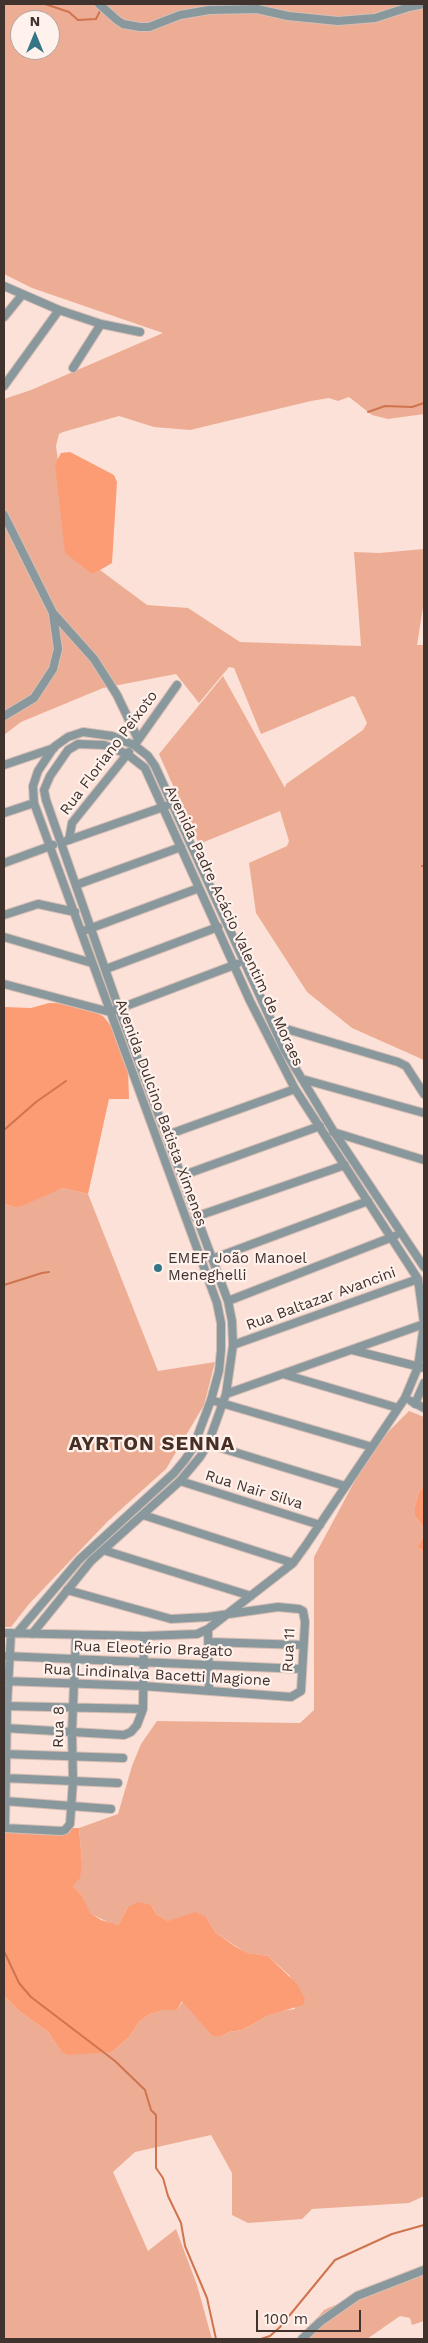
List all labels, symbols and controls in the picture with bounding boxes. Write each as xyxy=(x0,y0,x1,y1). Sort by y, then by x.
north arrow xyxy=(10,10,60,60)
text: N xyxy=(30,13,40,29)
street label: Rua Floriano Peixoto xyxy=(56,687,162,819)
street label: Avenida Padre Acácio Valentim de Moraes xyxy=(161,783,307,1069)
street label: Avenida Dulcino Batista Ximenes xyxy=(111,997,211,1229)
place label: EMEF João Manoel Meneghelli xyxy=(168,1250,307,1285)
marker: EMEF João Manoel Meneghelli xyxy=(152,1262,164,1274)
street label: Rua Baltazar Avancini xyxy=(244,1263,398,1335)
district label: AYRTON SENNA xyxy=(67,1432,237,1456)
street label: Rua Nair Silva xyxy=(203,1467,305,1513)
street label: Rua 11 xyxy=(279,1627,299,1673)
street label: Rua Eleotério Bragato xyxy=(73,1637,233,1661)
street label: Rua Lindinalva Bacetti Magione xyxy=(43,1660,271,1690)
street label: Rua 8 xyxy=(50,1706,68,1748)
scale bar xyxy=(258,2300,363,2332)
text: 100 m xyxy=(264,2310,308,2328)

